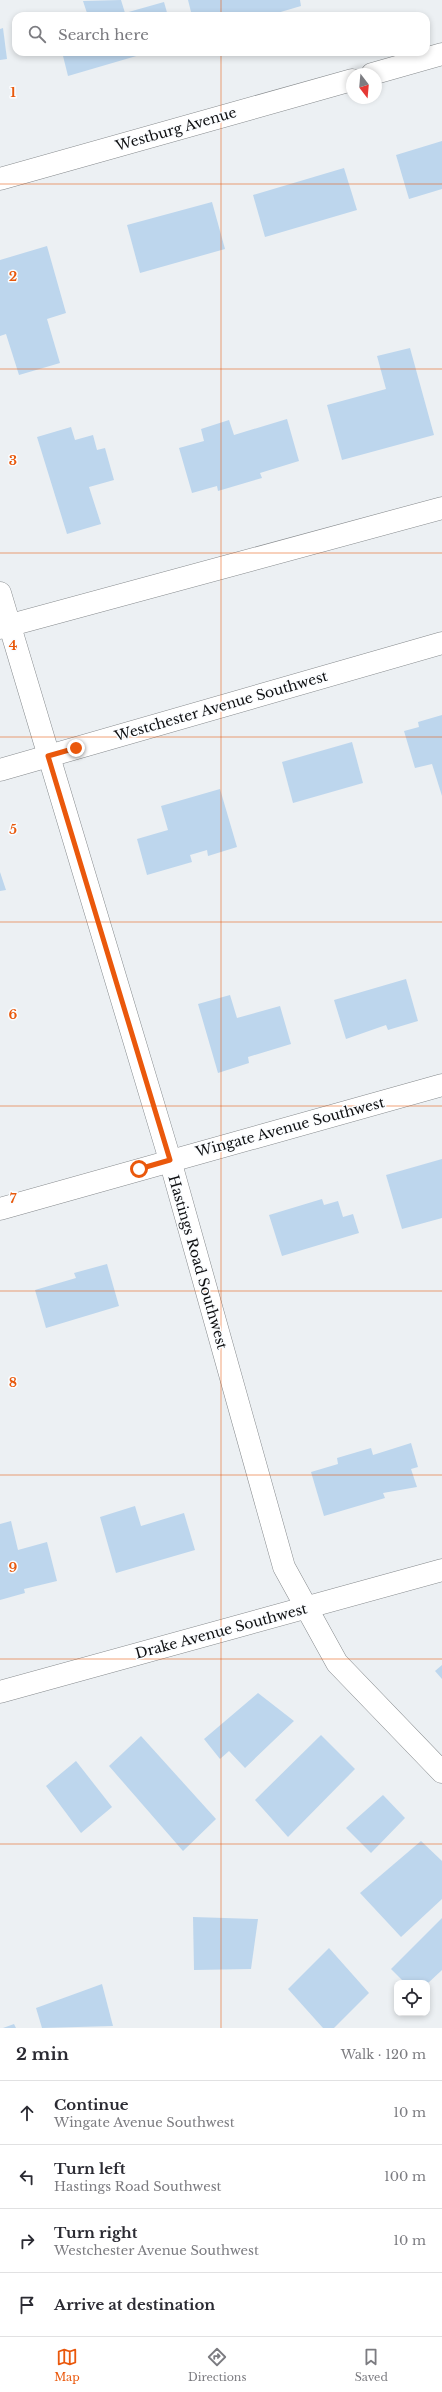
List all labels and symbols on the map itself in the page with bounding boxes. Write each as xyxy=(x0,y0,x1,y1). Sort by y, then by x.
north arrow xyxy=(346,68,382,104)
text: 1 xyxy=(10,84,16,101)
street label: Westburg Avenue xyxy=(112,103,239,155)
text: 2 xyxy=(9,268,17,285)
text: 3 xyxy=(9,452,17,469)
text: 4 xyxy=(9,637,18,654)
street label: Westchester Avenue Southwest xyxy=(112,667,330,745)
route end xyxy=(67,739,85,757)
text: 5 xyxy=(9,821,17,838)
text: 6 xyxy=(9,1006,18,1023)
street label: Wingate Avenue Southwest xyxy=(193,1093,387,1161)
route start xyxy=(130,1160,148,1178)
street label: Hastings Road Southwest xyxy=(164,1173,232,1352)
text: 7 xyxy=(10,1190,17,1207)
text: 8 xyxy=(9,1374,17,1391)
text: 9 xyxy=(9,1559,18,1576)
street label: Drake Avenue Southwest xyxy=(133,1599,310,1663)

